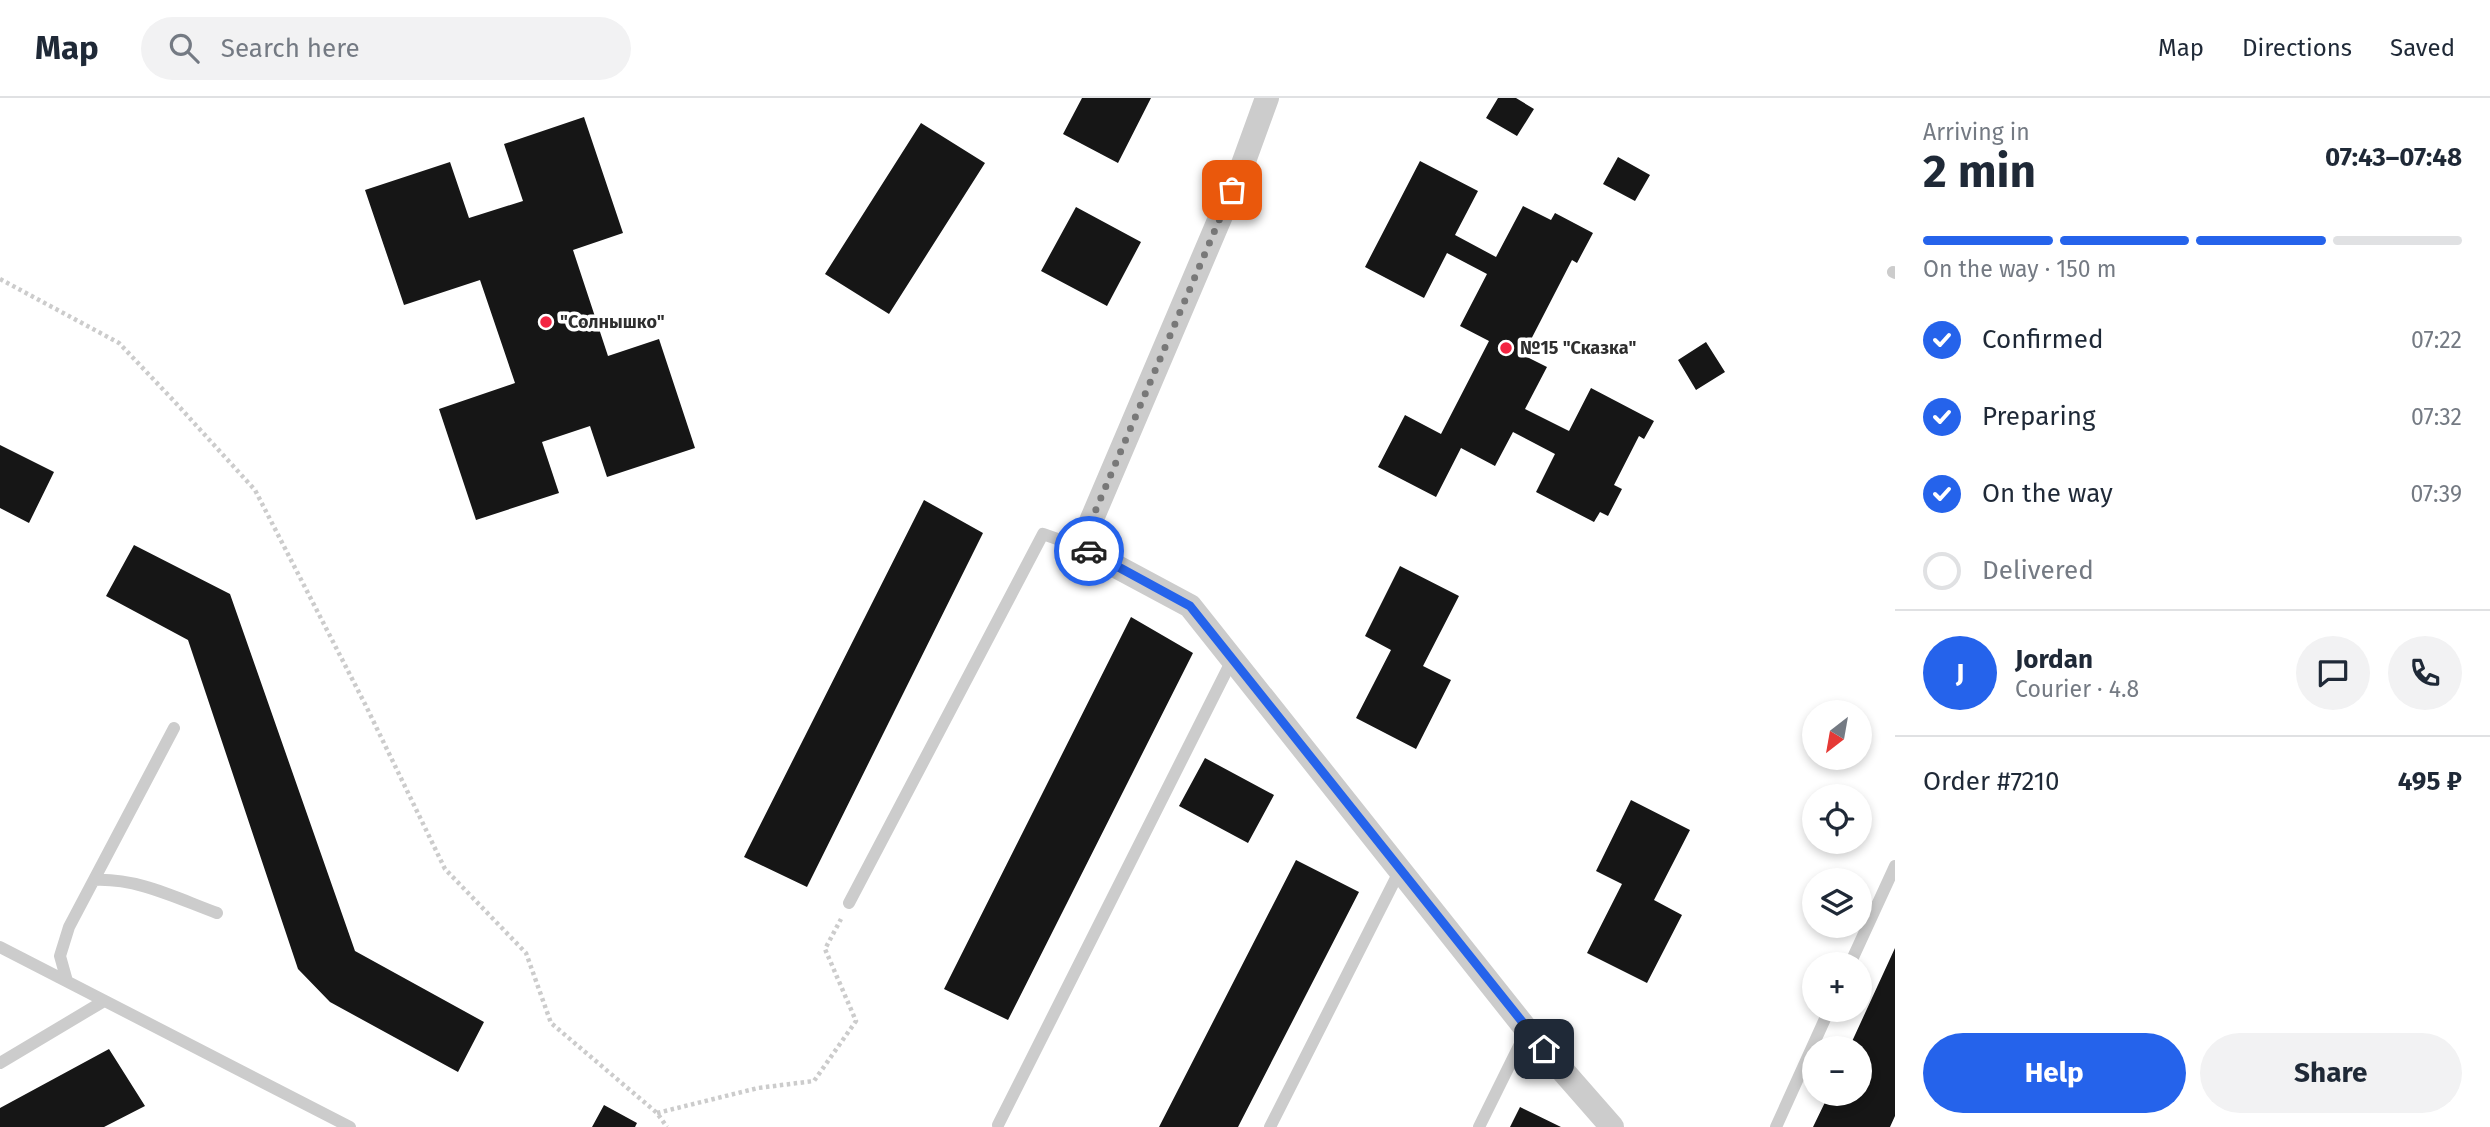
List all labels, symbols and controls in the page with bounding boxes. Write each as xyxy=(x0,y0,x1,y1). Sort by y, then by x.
search box xyxy=(141,17,631,80)
text: Map xyxy=(35,28,99,68)
icon: search xyxy=(165,29,203,67)
text: Search here xyxy=(221,33,360,64)
text: Map xyxy=(2158,34,2204,62)
text: Directions xyxy=(2242,34,2352,62)
text: Saved xyxy=(2390,34,2455,62)
text: Arriving in xyxy=(1923,118,2030,146)
text: 07:43–07:48 xyxy=(2325,142,2462,173)
text: 2 min xyxy=(1923,144,2036,199)
pin xyxy=(1202,160,1262,220)
icon: bag xyxy=(1213,171,1251,209)
text: On the way · 150 m xyxy=(1923,255,2116,283)
place label: "Солнышко" xyxy=(560,311,665,333)
marker: "Солнышко" xyxy=(538,314,554,330)
icon: check xyxy=(1923,321,1961,359)
text: Confirmed xyxy=(1982,324,2103,355)
text: 07:22 xyxy=(2411,326,2462,354)
place label: №15 "Сказка" xyxy=(1520,337,1636,359)
marker: №15 "Сказка" xyxy=(1498,340,1514,356)
icon: check xyxy=(1923,398,1961,436)
text: Preparing xyxy=(1982,401,2095,432)
text: 07:32 xyxy=(2411,403,2462,431)
icon: check xyxy=(1923,475,1961,513)
text: On the way xyxy=(1982,478,2113,509)
text: 07:39 xyxy=(2410,480,2462,508)
courier xyxy=(1054,516,1124,586)
icon: car xyxy=(1070,532,1108,570)
text: Delivered xyxy=(1982,555,2094,586)
button: chat xyxy=(2296,636,2370,710)
button: phone xyxy=(2388,636,2462,710)
text: Jordan xyxy=(2015,644,2093,675)
text: J xyxy=(1956,658,1964,689)
text: Courier · 4.8 xyxy=(2015,675,2139,703)
north arrow xyxy=(1802,700,1872,770)
map controls xyxy=(1802,700,1872,1106)
text: Order #7210 xyxy=(1923,766,2060,797)
text: 495 ₽ xyxy=(2398,766,2462,797)
button: locate xyxy=(1802,784,1872,854)
button: layers xyxy=(1802,868,1872,938)
button: + xyxy=(1802,952,1872,1022)
pin xyxy=(1514,1019,1574,1079)
icon: home xyxy=(1525,1030,1563,1068)
button: Help xyxy=(1923,1033,2186,1113)
button: Share xyxy=(2200,1033,2462,1113)
button: − xyxy=(1802,1036,1872,1106)

